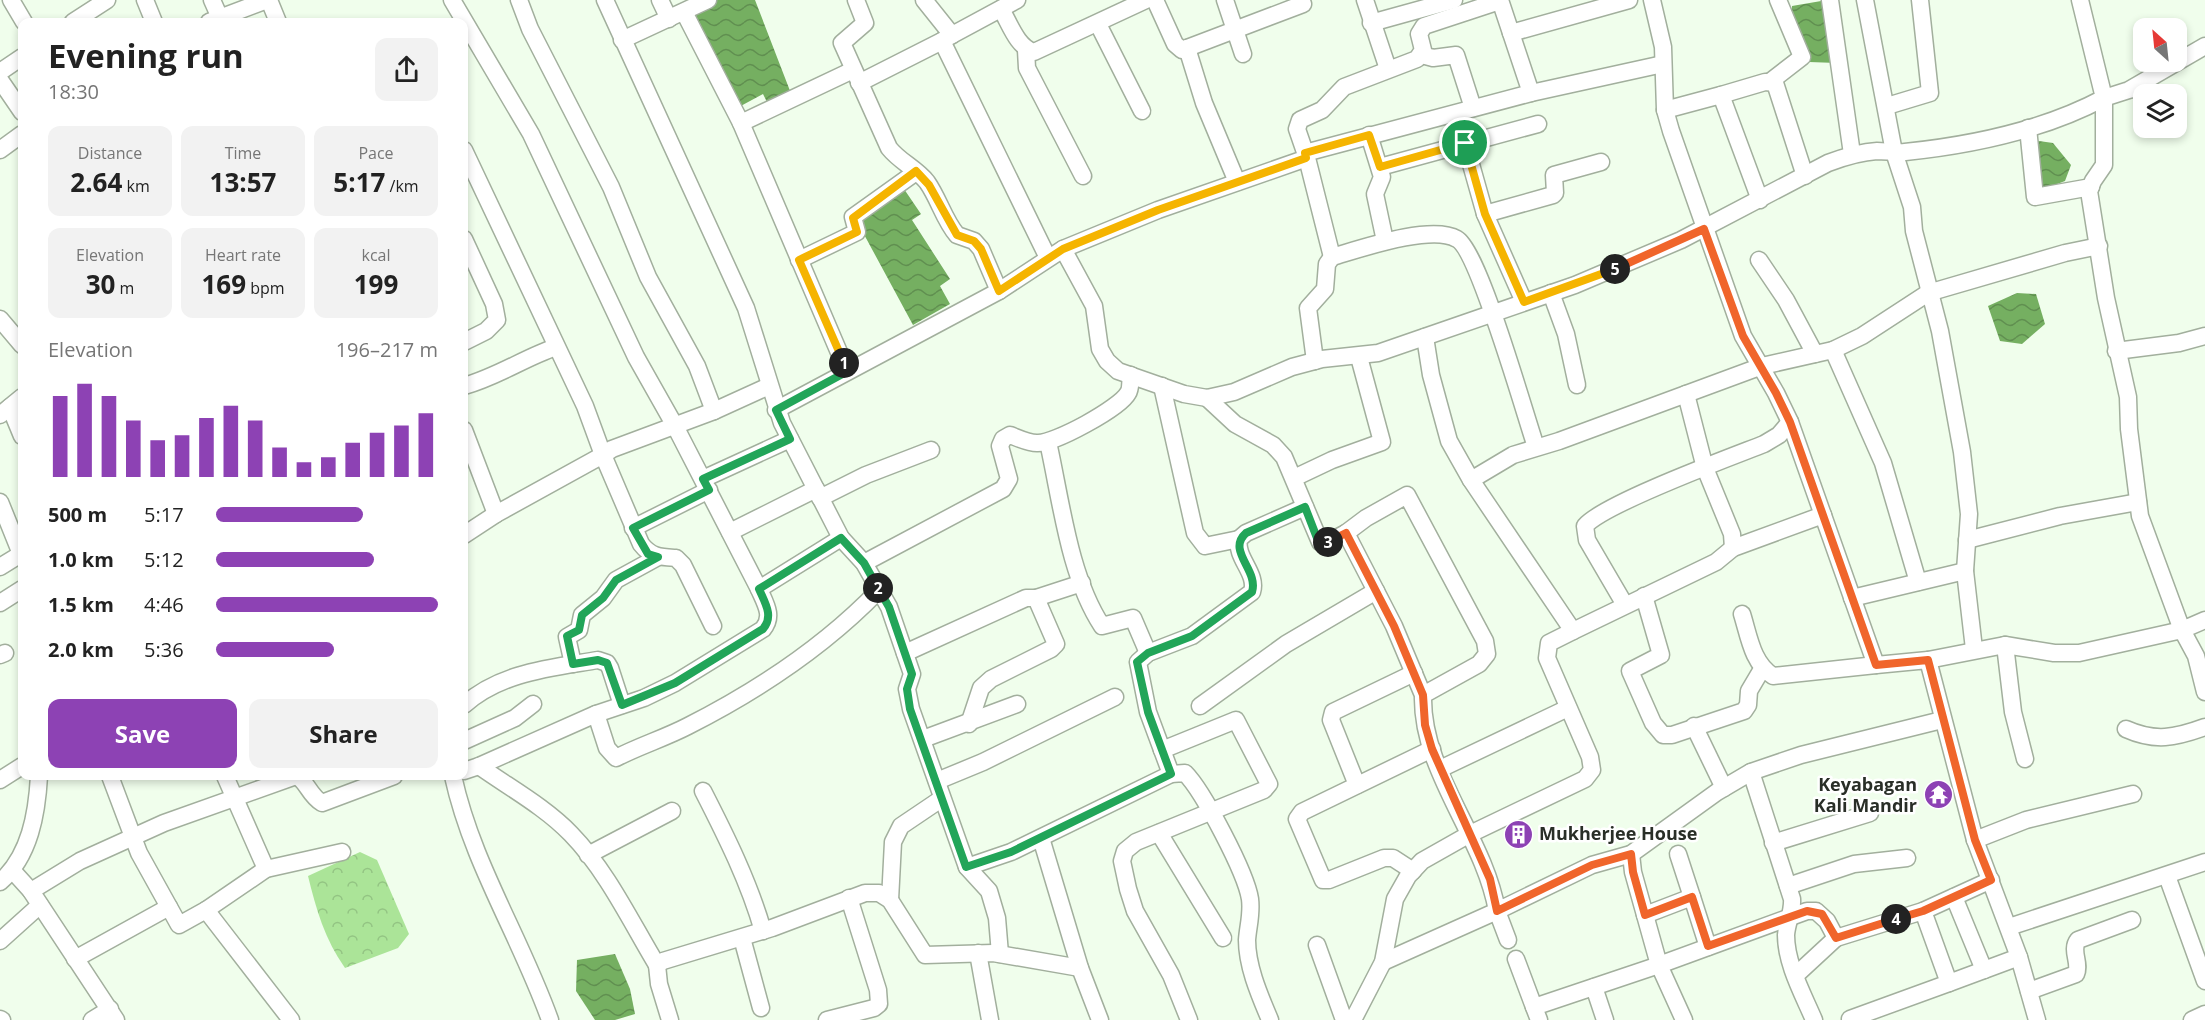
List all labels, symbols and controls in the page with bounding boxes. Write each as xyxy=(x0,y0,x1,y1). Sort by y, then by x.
north arrow xyxy=(2133,18,2187,72)
map controls xyxy=(2133,18,2187,138)
text: Evening run xyxy=(48,33,244,78)
button: share xyxy=(375,38,438,101)
text: 18:30 xyxy=(48,78,99,105)
button: layers xyxy=(2133,84,2187,138)
pin xyxy=(1439,117,1490,168)
icon: arrive xyxy=(1448,126,1481,159)
text: Distance xyxy=(78,142,142,164)
text: Time xyxy=(225,142,261,164)
text: Pace xyxy=(358,142,394,164)
text: 2.64 xyxy=(70,164,122,200)
text: 13:57 xyxy=(210,164,276,200)
text: 5:17 xyxy=(333,164,385,200)
text: km xyxy=(122,175,150,197)
text: /km xyxy=(385,175,419,197)
text: Elevation xyxy=(76,244,144,266)
text: Heart rate xyxy=(205,244,281,266)
text: kcal xyxy=(362,244,391,266)
pin: 5 xyxy=(1600,254,1630,284)
text: 5 xyxy=(1610,258,1620,280)
text: 30 xyxy=(86,266,115,302)
text: 169 xyxy=(201,266,246,302)
text: 199 xyxy=(354,266,398,302)
text: m xyxy=(115,277,134,299)
text: bpm xyxy=(246,277,285,299)
text: Elevation xyxy=(48,336,133,363)
text: 196–217 m xyxy=(336,336,438,363)
pin: 1 xyxy=(829,348,859,378)
text: 1 xyxy=(839,352,849,374)
text: 500 m xyxy=(48,501,107,528)
text: 5:17 xyxy=(144,501,184,528)
pin: 3 xyxy=(1313,527,1343,557)
text: 3 xyxy=(1323,531,1333,553)
text: 1.0 km xyxy=(48,546,114,573)
text: 5:12 xyxy=(144,546,184,573)
pin: 2 xyxy=(863,573,893,603)
text: 2 xyxy=(873,577,883,599)
text: 1.5 km xyxy=(48,591,114,618)
text: 4:46 xyxy=(144,591,184,618)
text: 2.0 km xyxy=(48,636,114,663)
text: 5:36 xyxy=(144,636,184,663)
button: Save xyxy=(48,699,237,768)
button: Share xyxy=(249,699,438,768)
place label: Keyabagan Kali Mandir xyxy=(1814,772,1917,817)
temple icon: Keyabagan Kali Mandir xyxy=(1922,779,1954,811)
building icon: Mukherjee House xyxy=(1502,818,1534,850)
place label: Mukherjee House xyxy=(1539,821,1697,845)
pin: 4 xyxy=(1881,904,1911,934)
text: 4 xyxy=(1891,908,1901,930)

